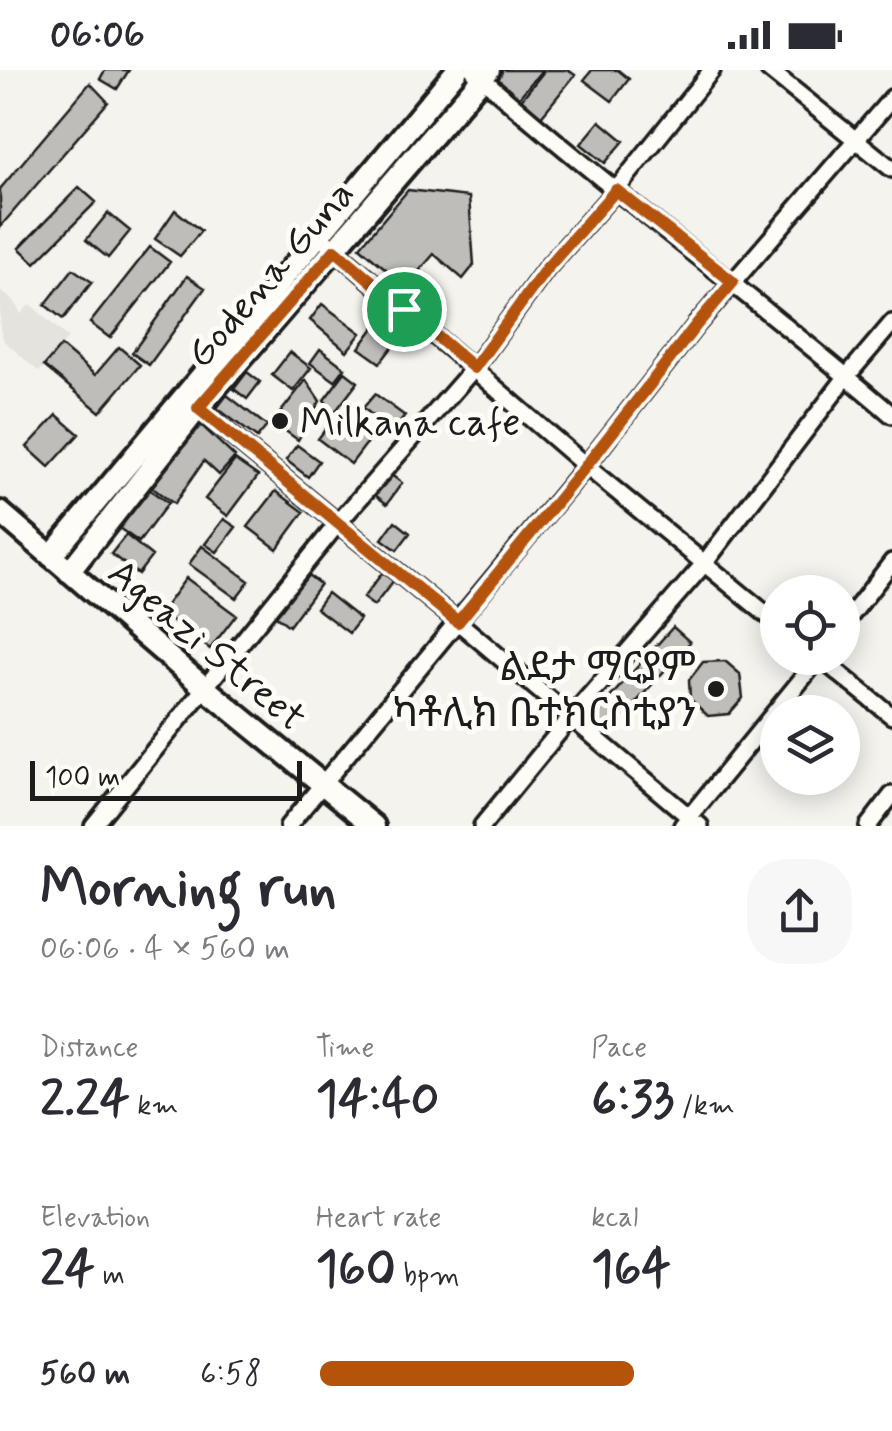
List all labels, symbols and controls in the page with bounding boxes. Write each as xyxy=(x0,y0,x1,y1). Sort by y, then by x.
text: 06:06 xyxy=(50,11,145,60)
street label: Godena Guna xyxy=(175,170,367,380)
pin xyxy=(362,267,447,352)
icon: arrive xyxy=(377,282,432,337)
place label: Milkana cafe xyxy=(300,398,520,450)
marker: Milkana cafe xyxy=(269,410,291,432)
street label: Ageazi Street xyxy=(96,548,316,744)
map controls xyxy=(760,575,860,795)
button: locate xyxy=(760,575,860,675)
place label: ልደታ ማርያም ካቶሊክ ቤተክርስቲያን xyxy=(393,643,696,741)
marker: ልደታ ማርያም ካቶሊክ ቤተክርስቲያን xyxy=(705,678,727,700)
button: layers xyxy=(760,695,860,795)
scale bar xyxy=(30,756,302,800)
text: 100 m xyxy=(45,760,120,797)
text: Morning run xyxy=(40,854,337,926)
button: share xyxy=(747,859,852,964)
text: 06:06 · 4 × 560 m xyxy=(40,928,290,970)
text: Distance xyxy=(40,1030,138,1067)
text: Time xyxy=(316,1030,374,1067)
text: Pace xyxy=(591,1030,647,1067)
text: 2.24 xyxy=(40,1067,130,1133)
text: 14:40 xyxy=(316,1067,439,1133)
text: 6:33 xyxy=(591,1067,674,1133)
text: km xyxy=(130,1088,178,1125)
text: /km xyxy=(674,1088,735,1125)
text: Elevation xyxy=(40,1200,150,1237)
text: Heart rate xyxy=(316,1200,441,1237)
text: kcal xyxy=(591,1200,638,1237)
text: 24 xyxy=(40,1237,95,1303)
text: 160 xyxy=(316,1237,396,1303)
text: 164 xyxy=(591,1237,671,1303)
text: m xyxy=(95,1258,125,1295)
text: bpm xyxy=(396,1258,460,1295)
text: 560 m xyxy=(40,1353,130,1395)
text: 6:58 xyxy=(200,1353,262,1395)

